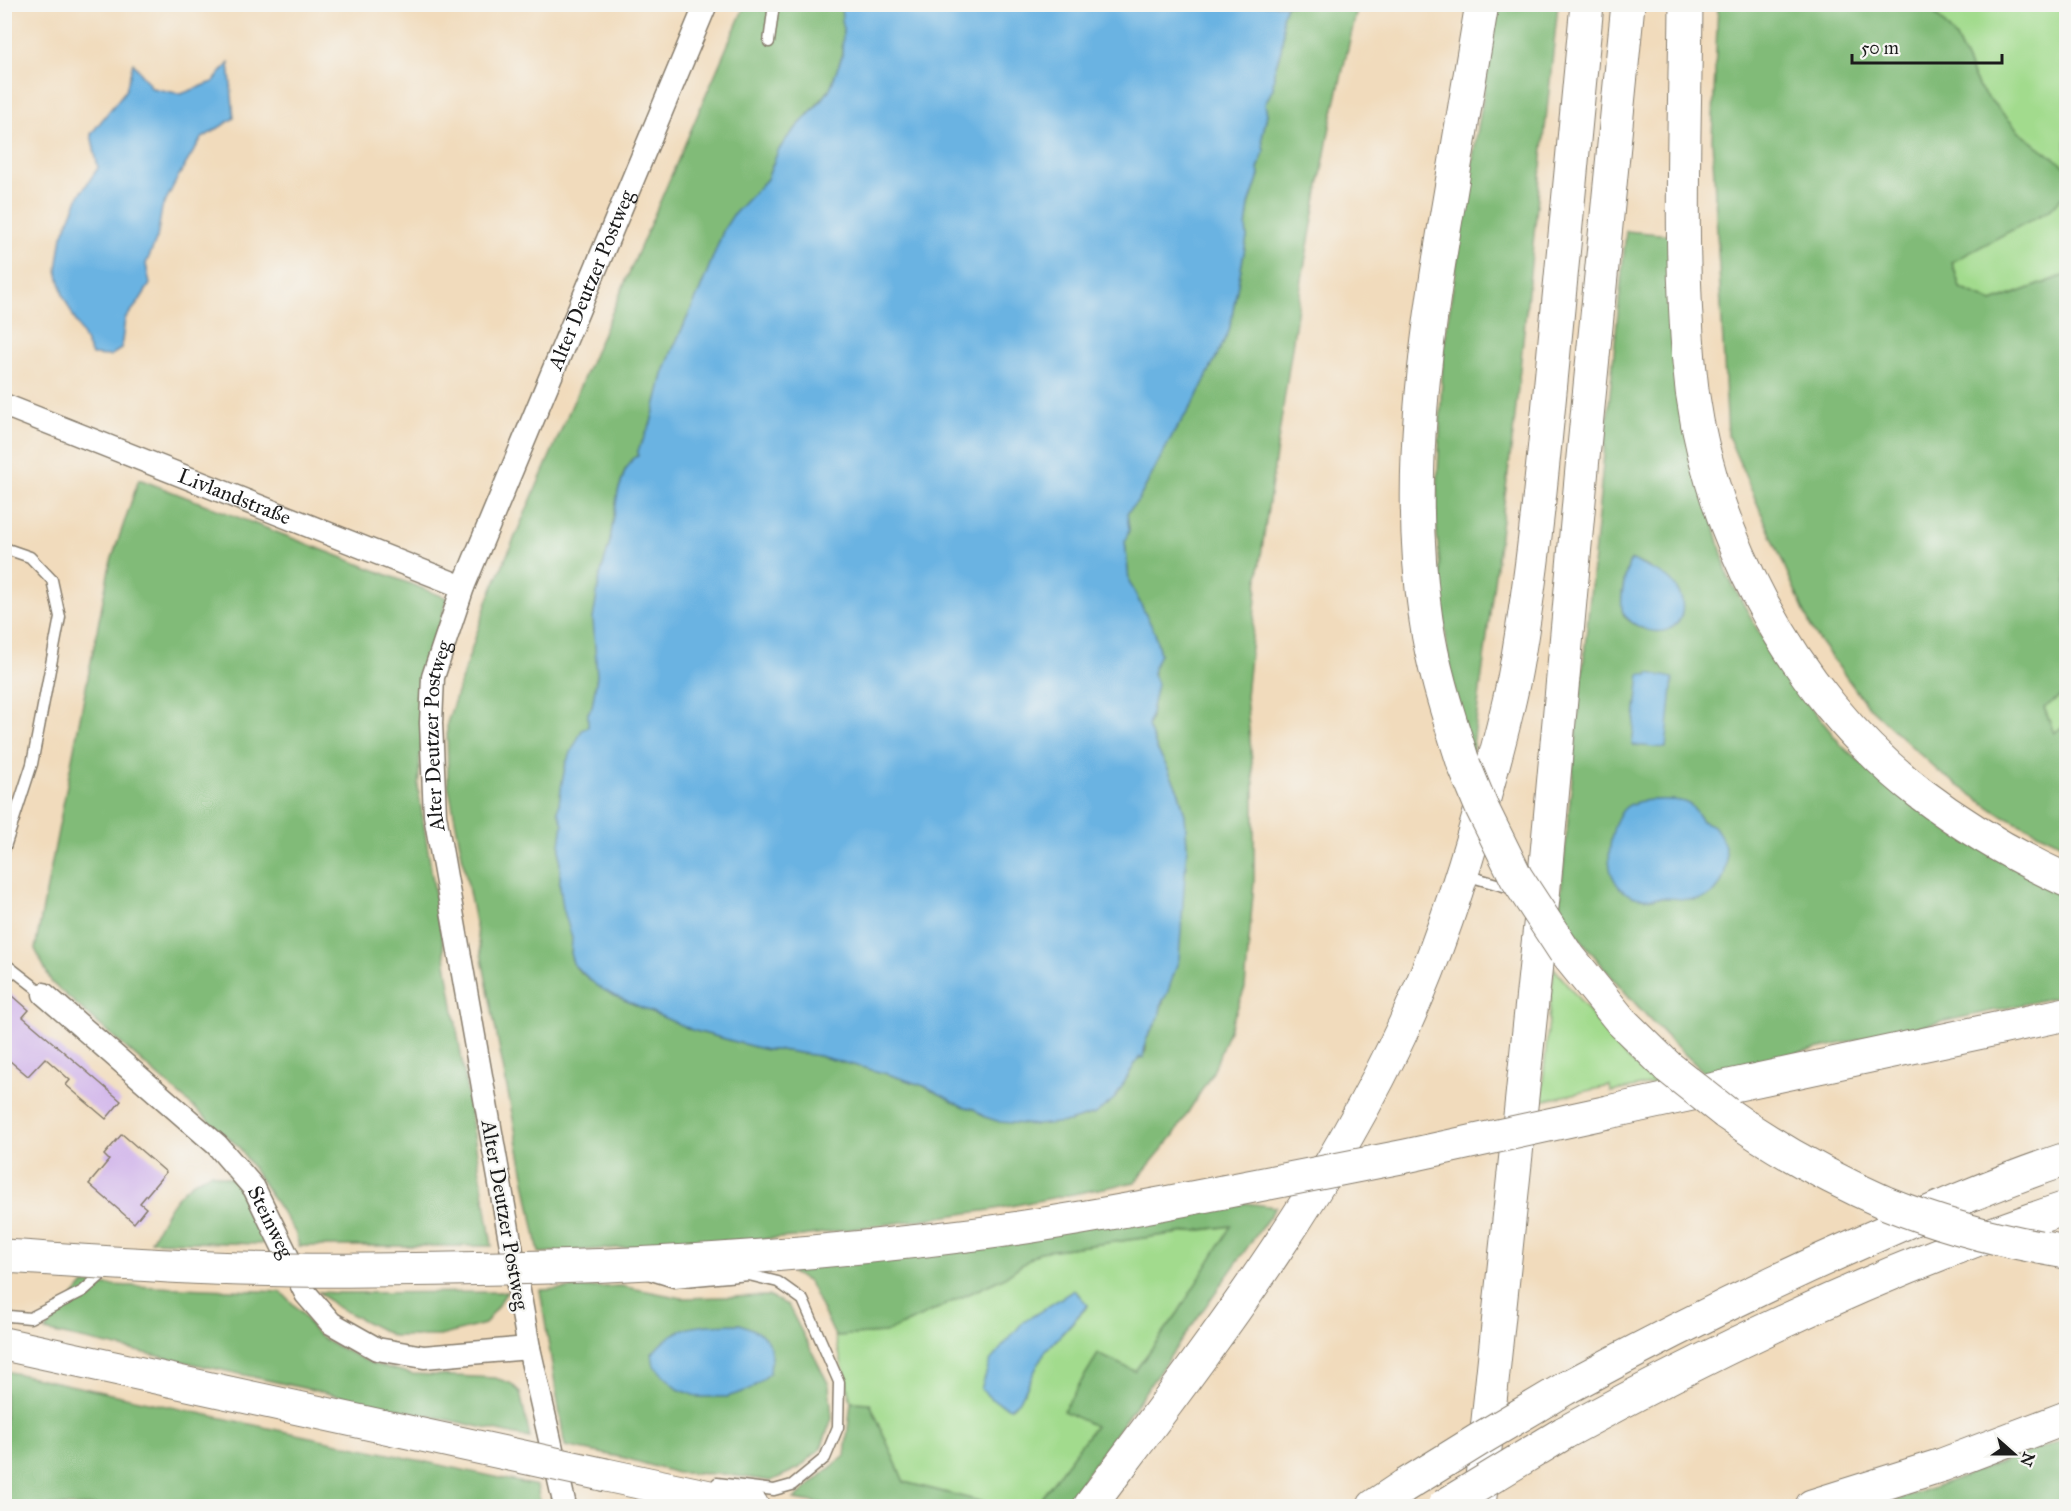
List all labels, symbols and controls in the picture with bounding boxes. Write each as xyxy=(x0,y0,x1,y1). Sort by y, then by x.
scale bar xyxy=(1852,27,2002,65)
text: 50 m xyxy=(1861,37,1899,59)
street label: Alter Deutzer Postweg xyxy=(542,186,640,375)
street label: Livlandstraße xyxy=(174,462,295,531)
street label: Alter Deutzer Postweg xyxy=(418,637,457,835)
street label: Alter Deutzer Postweg xyxy=(475,1117,535,1312)
street label: Steinweg xyxy=(242,1181,299,1262)
north arrow xyxy=(1984,1424,2044,1484)
text: N xyxy=(2016,1449,2039,1469)

